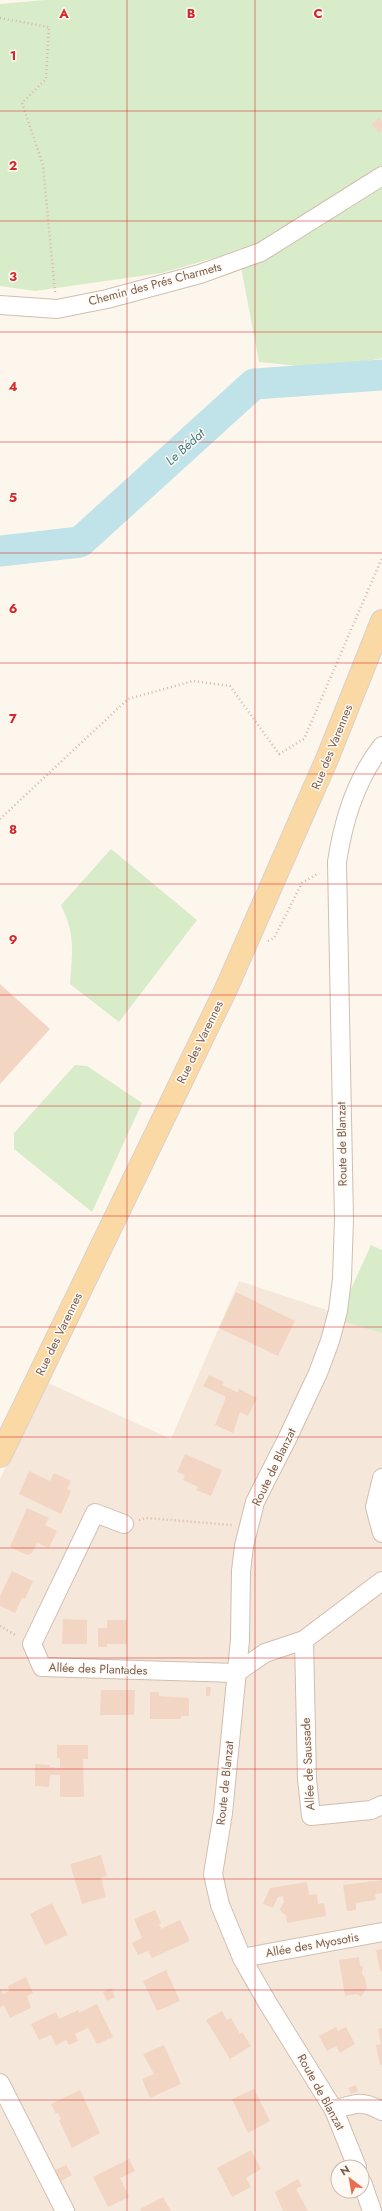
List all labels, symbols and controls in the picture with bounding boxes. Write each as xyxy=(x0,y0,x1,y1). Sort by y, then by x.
text: A xyxy=(58,4,69,23)
text: B xyxy=(187,4,196,23)
text: C xyxy=(313,4,323,23)
text: 1 xyxy=(10,46,16,65)
text: 2 xyxy=(9,156,17,175)
street label: Chemin des Prés Charmets xyxy=(86,258,224,310)
text: 3 xyxy=(9,267,17,286)
text: 4 xyxy=(8,377,18,396)
water label: Le Bédat xyxy=(161,424,210,470)
text: 5 xyxy=(9,488,17,507)
text: 6 xyxy=(9,599,18,618)
street label: Rue des Varennes xyxy=(307,702,357,792)
text: 7 xyxy=(9,709,17,728)
text: 8 xyxy=(9,820,17,839)
text: 9 xyxy=(9,930,18,949)
street label: Rue des Varennes xyxy=(172,997,228,1087)
street label: Route de Blanzat xyxy=(332,1101,352,1186)
street label: Rue des Varennes xyxy=(31,1289,87,1379)
street label: Route de Blanzat xyxy=(247,1425,301,1509)
street label: Allée des Plantades xyxy=(48,1658,148,1680)
street label: Allée de Saussade xyxy=(297,1717,319,1811)
street label: Route de Blanzat xyxy=(212,1740,238,1826)
street label: Allée des Myosotis xyxy=(264,1928,360,1962)
street label: Route de Blanzat xyxy=(293,2051,349,2133)
north arrow xyxy=(330,2159,370,2199)
text: N xyxy=(337,2161,353,2180)

